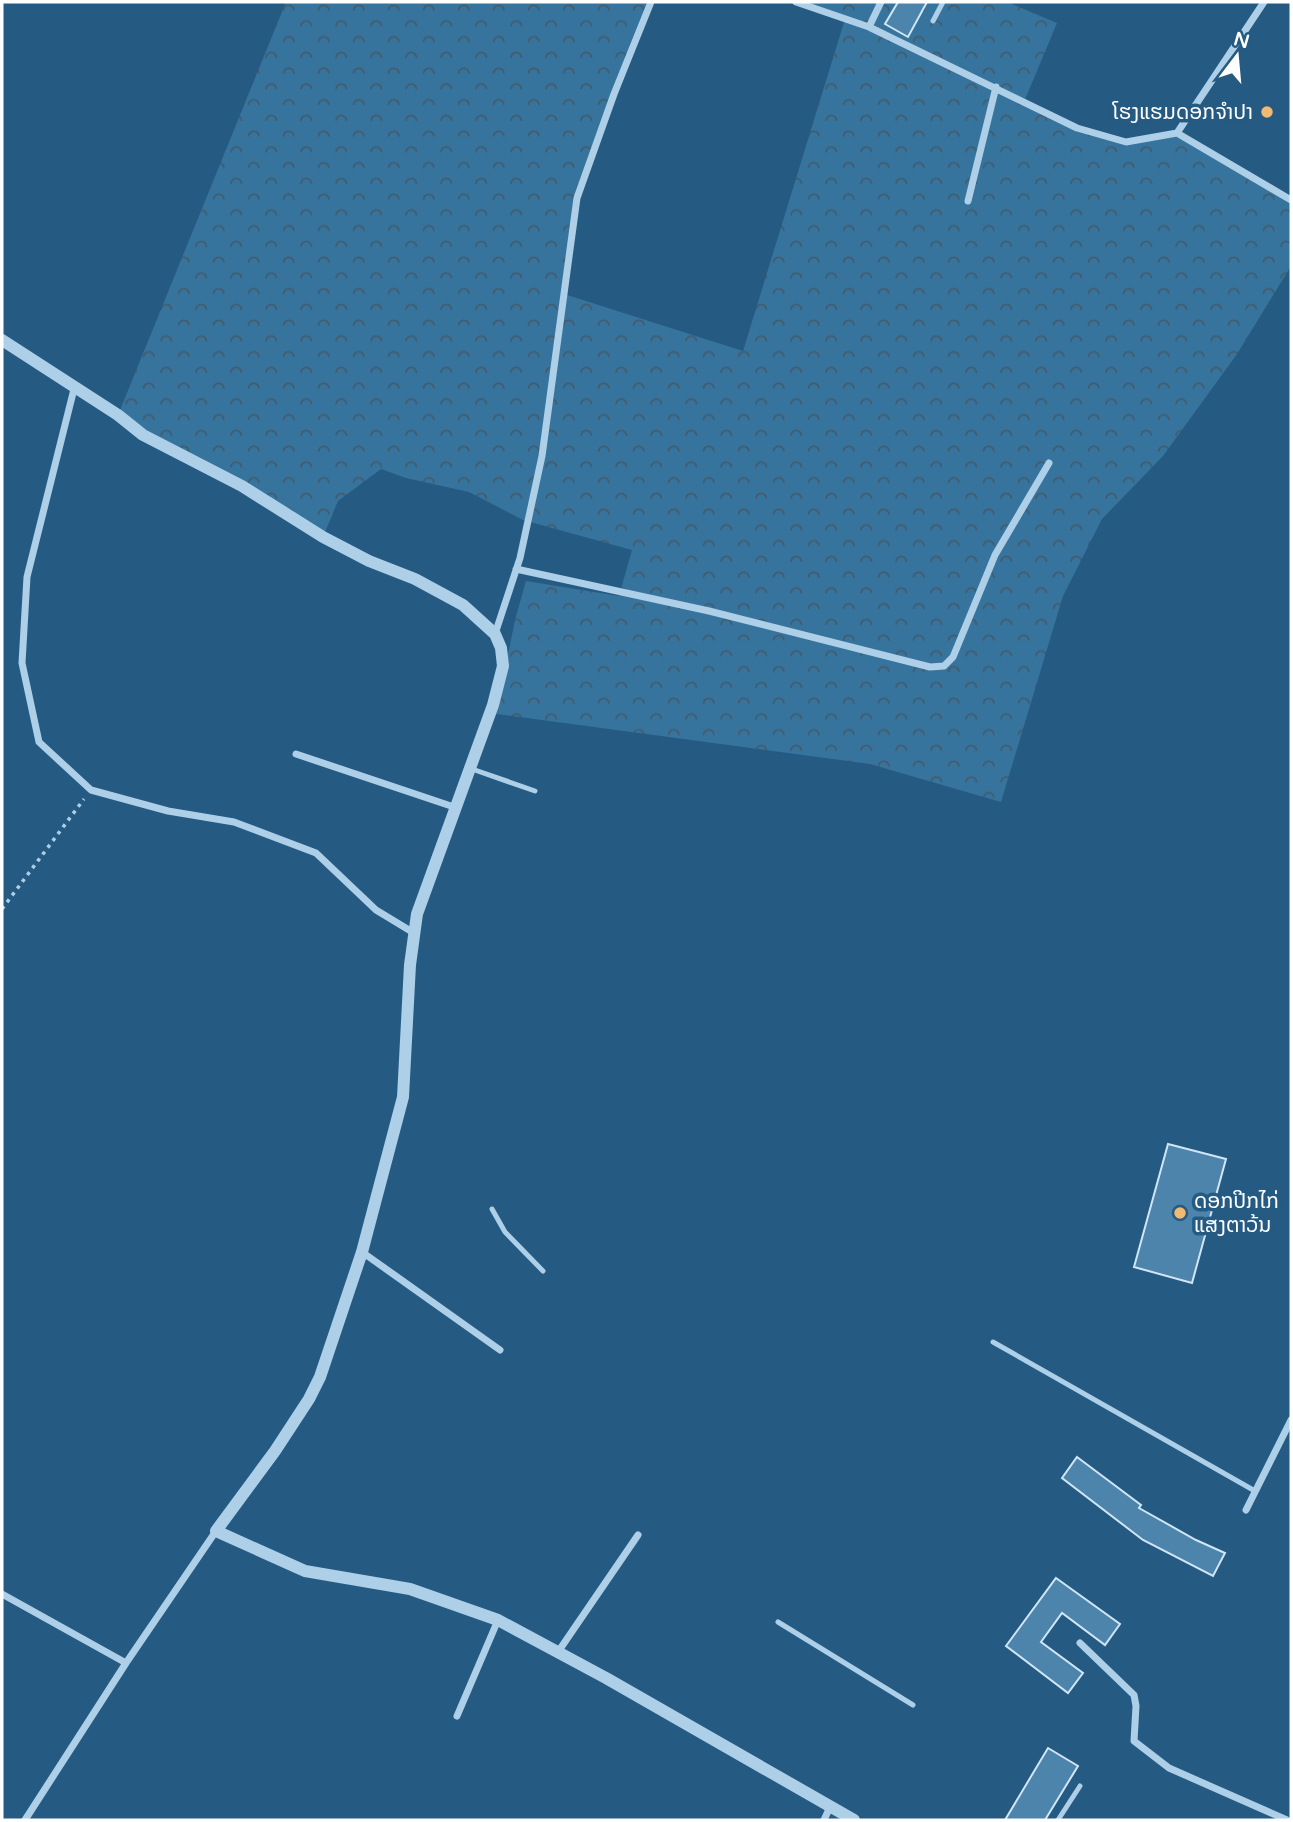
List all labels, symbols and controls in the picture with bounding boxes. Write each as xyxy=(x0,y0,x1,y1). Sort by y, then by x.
north arrow xyxy=(1202,21,1272,91)
text: N xyxy=(1231,28,1252,53)
place label: ໂຮງແຮມດອກຈຳປາ xyxy=(1112,100,1253,125)
marker: ໂຮງແຮມດອກຈຳປາ xyxy=(1259,104,1275,120)
place label: ດອກປີກໄກ່ ແສງຕາວ້ນ xyxy=(1194,1189,1279,1238)
marker: ດອກປີກໄກ່ ແສງຕາວ້ນ xyxy=(1172,1205,1188,1221)

